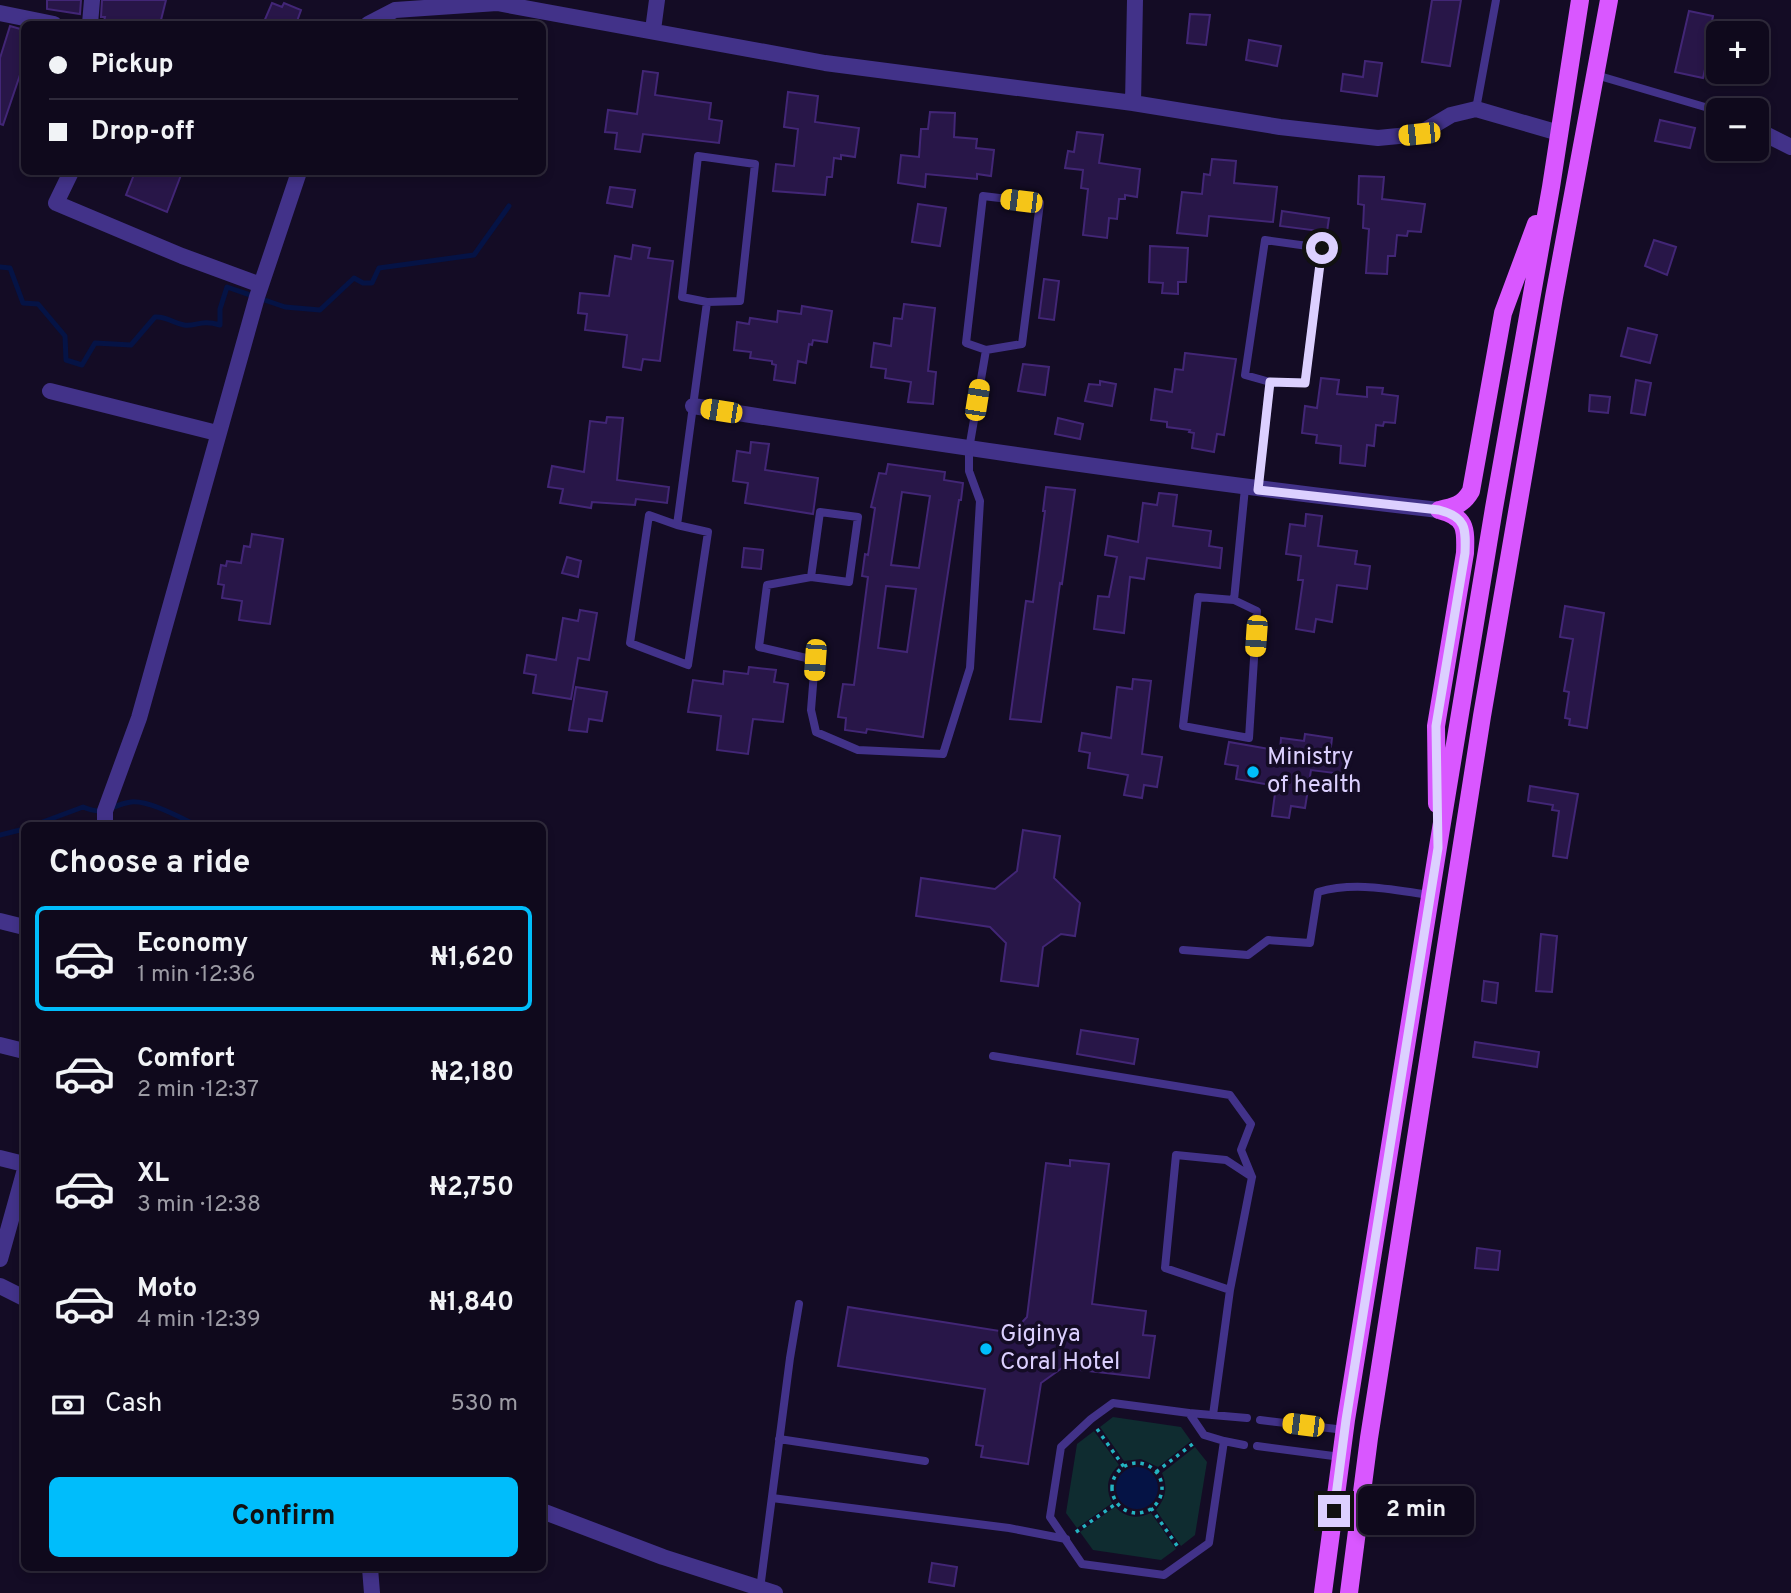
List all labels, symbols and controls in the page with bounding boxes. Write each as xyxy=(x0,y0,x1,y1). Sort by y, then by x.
map controls xyxy=(1706,21,1769,161)
button: + xyxy=(1706,21,1769,84)
text: Pickup xyxy=(91,49,174,82)
button: − xyxy=(1706,98,1769,161)
text: Drop-off xyxy=(91,116,194,149)
car xyxy=(1398,121,1441,147)
car xyxy=(999,188,1044,214)
route start xyxy=(1306,232,1338,264)
car xyxy=(964,378,991,422)
car xyxy=(699,397,744,425)
car xyxy=(1245,614,1268,658)
car xyxy=(804,638,827,682)
place label: Ministry of health xyxy=(1267,743,1362,801)
marker: Ministry of health xyxy=(1245,764,1261,780)
text: Choose a ride xyxy=(49,844,250,884)
icon: car xyxy=(53,927,116,990)
text: Economy xyxy=(137,928,248,961)
text: ₦1,620 xyxy=(431,942,514,975)
text: 1 min · 12:36 xyxy=(137,961,255,990)
icon: car xyxy=(53,1042,116,1105)
text: Comfort xyxy=(137,1043,235,1076)
text: ₦2,180 xyxy=(431,1057,514,1090)
text: 2 min · 12:37 xyxy=(137,1076,259,1105)
icon: car xyxy=(53,1157,116,1220)
text: XL xyxy=(137,1158,169,1191)
text: ₦2,750 xyxy=(430,1172,514,1205)
text: 3 min · 12:38 xyxy=(137,1191,261,1220)
icon: car xyxy=(53,1272,116,1335)
text: Moto xyxy=(137,1273,197,1306)
text: ₦1,840 xyxy=(429,1287,514,1320)
text: 4 min · 12:39 xyxy=(137,1306,261,1335)
place label: Giginya Coral Hotel xyxy=(1000,1320,1120,1378)
marker: Giginya Coral Hotel xyxy=(978,1341,994,1357)
icon: cash xyxy=(49,1386,87,1424)
text: Cash xyxy=(105,1388,162,1421)
text: 530 m xyxy=(450,1390,518,1419)
car xyxy=(1281,1412,1326,1438)
button: Confirm xyxy=(49,1477,518,1557)
callout: 2 min xyxy=(1358,1486,1474,1536)
route end xyxy=(1318,1495,1350,1527)
text: 2 min xyxy=(1386,1496,1446,1525)

